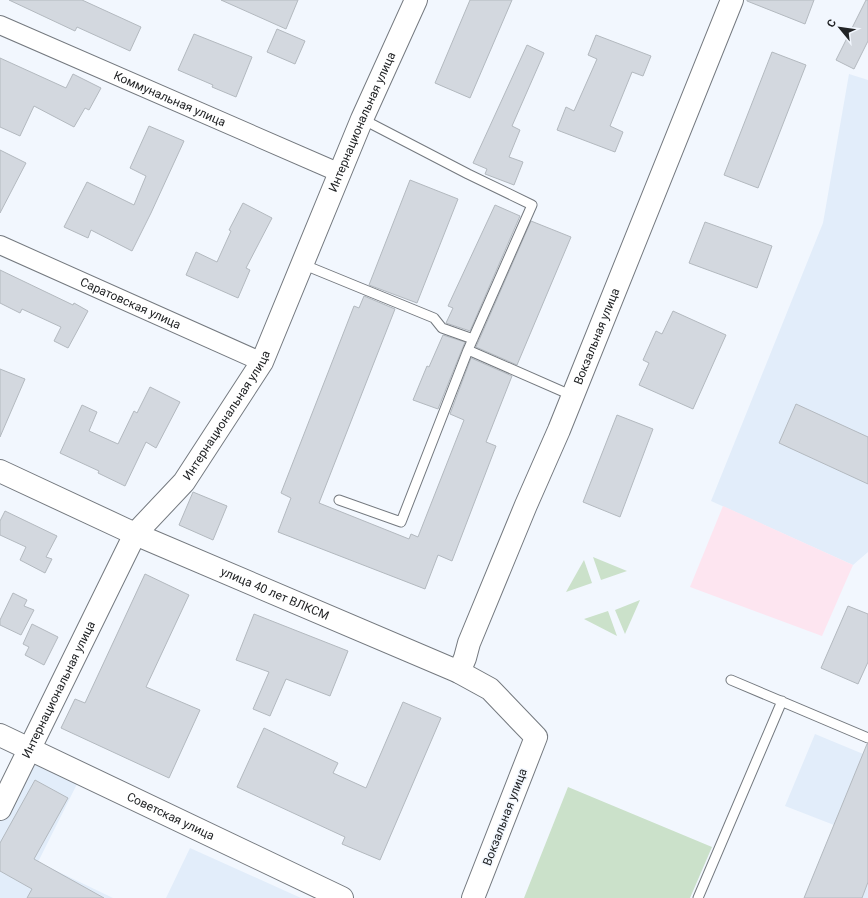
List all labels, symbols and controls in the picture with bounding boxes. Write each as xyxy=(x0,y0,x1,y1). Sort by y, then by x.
north arrow xyxy=(820,8,860,48)
text: С xyxy=(824,17,839,30)
street label: Интернациональная улица xyxy=(326,50,398,194)
street label: Коммунальная улица xyxy=(111,68,228,129)
street label: Саратовская улица xyxy=(78,275,183,332)
street label: Вокзальная улица xyxy=(571,286,622,387)
street label: Интернациональная улица xyxy=(180,349,273,483)
street label: улица 40 лет ВЛКСМ xyxy=(219,564,331,623)
street label: Интернациональная улица xyxy=(19,619,98,761)
street label: Вокзальная улица xyxy=(480,766,530,868)
street label: Советская улица xyxy=(125,790,217,843)

